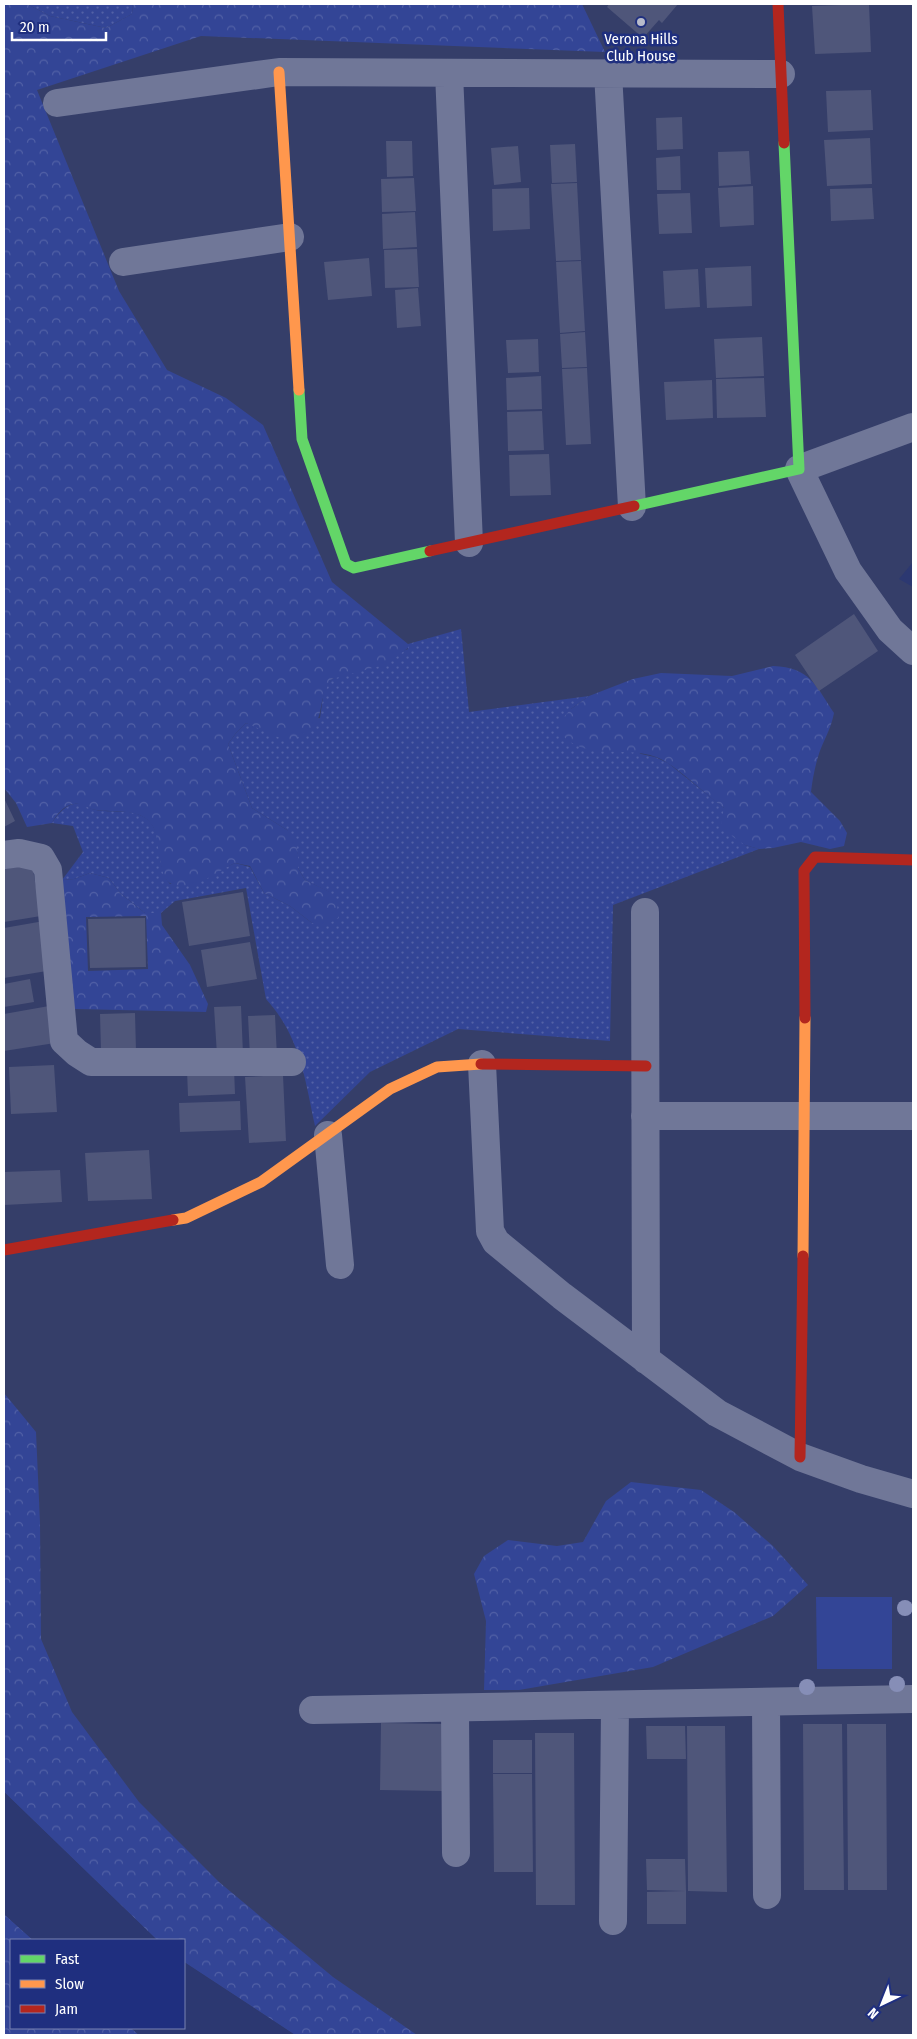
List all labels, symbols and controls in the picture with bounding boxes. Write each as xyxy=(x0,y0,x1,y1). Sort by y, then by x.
scale bar xyxy=(12,10,106,42)
marker: Verona Hills Club House xyxy=(635,16,647,28)
text: 20 m xyxy=(20,18,50,36)
place label: Verona Hills Club House xyxy=(604,30,678,65)
legend xyxy=(10,1939,185,2029)
text: Fast xyxy=(55,1950,79,1968)
text: Slow xyxy=(55,1975,84,1993)
north arrow xyxy=(857,1979,907,2029)
text: Jam xyxy=(55,2000,78,2018)
text: N xyxy=(865,2004,882,2022)

